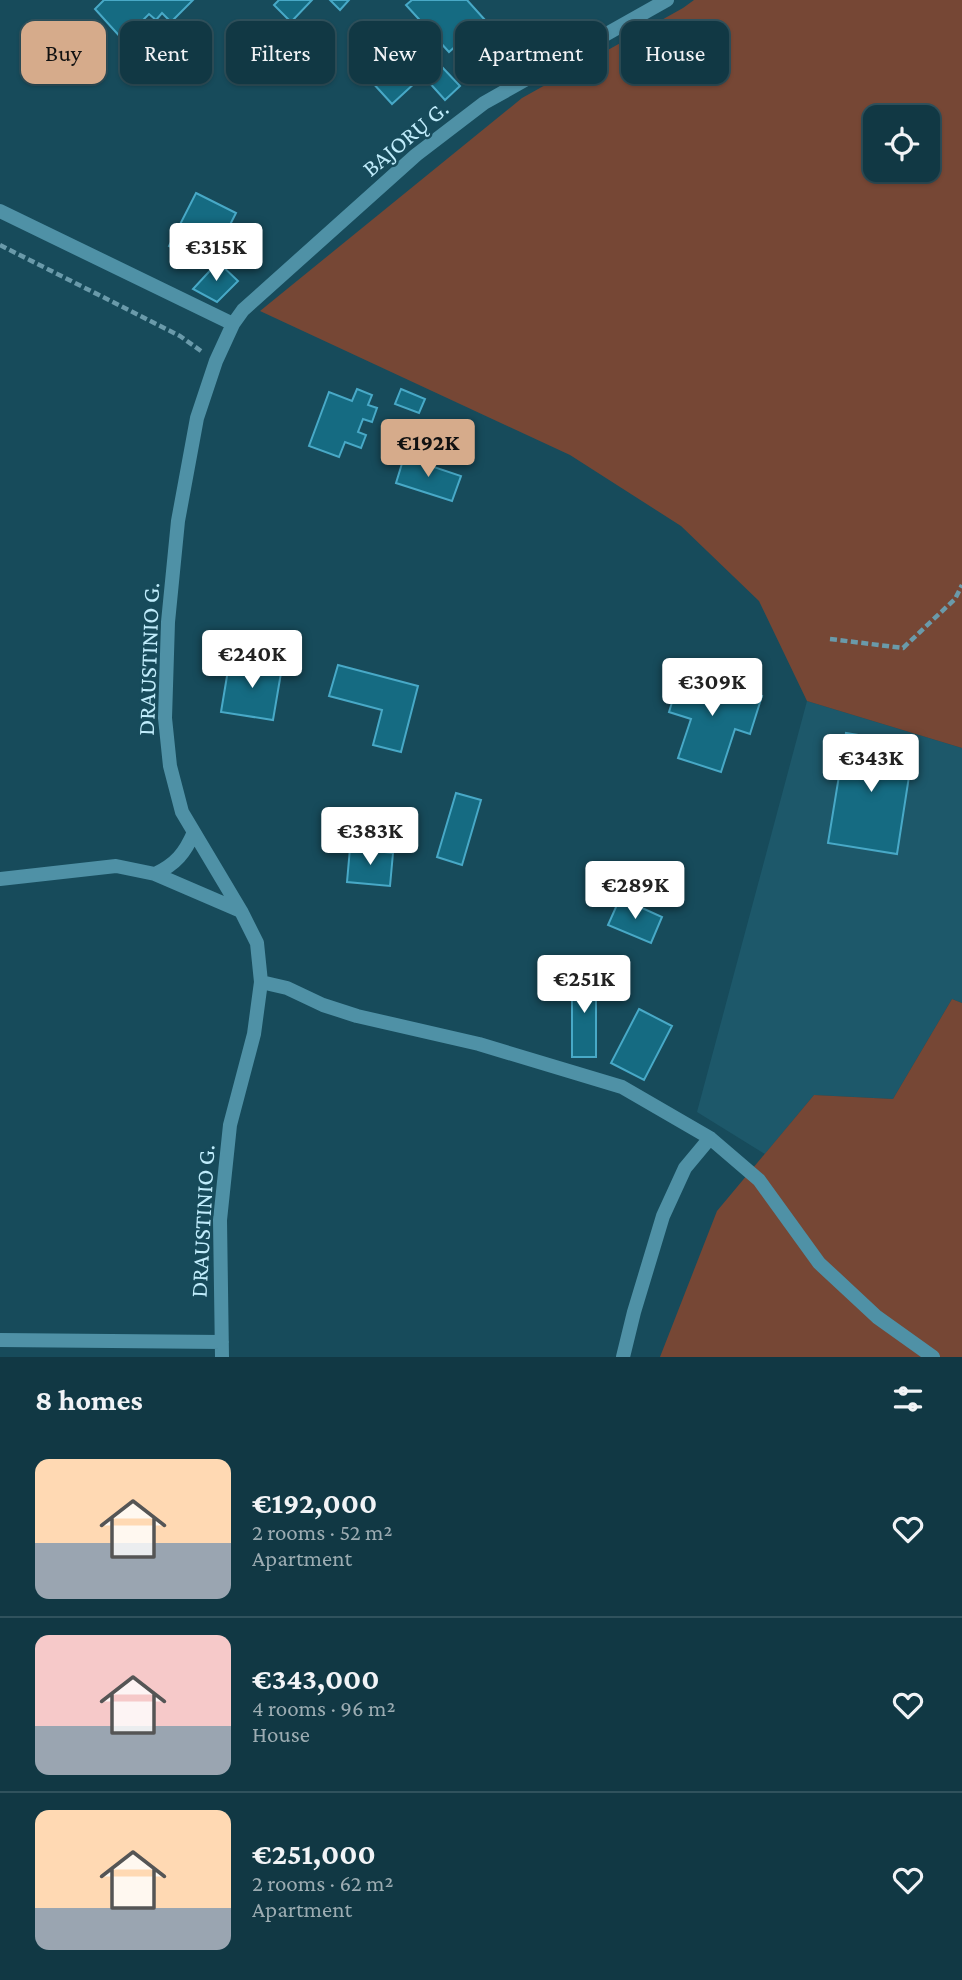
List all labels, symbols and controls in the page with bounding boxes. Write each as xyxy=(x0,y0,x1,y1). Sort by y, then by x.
chip: Buy xyxy=(21,21,106,84)
chip: Rent xyxy=(120,21,212,84)
chip: Filters xyxy=(226,21,335,84)
chip: New xyxy=(349,21,441,84)
chip: Apartment xyxy=(455,21,607,84)
chip: House xyxy=(621,21,729,84)
street label: BAJORŲ G. xyxy=(357,94,453,182)
map controls xyxy=(863,105,940,182)
button: locate xyxy=(863,105,940,182)
pin: €315K xyxy=(167,224,265,283)
text: €315K xyxy=(186,233,246,259)
pin: €192K xyxy=(379,420,477,479)
text: €192K xyxy=(397,429,459,455)
street label: DRAUSTINIO G. xyxy=(132,582,164,736)
pin: €240K xyxy=(203,630,301,690)
text: €240K xyxy=(218,640,286,666)
pin: €309K xyxy=(663,658,761,718)
text: €309K xyxy=(678,668,746,694)
pin: €343K xyxy=(822,734,920,794)
text: €343K xyxy=(839,744,903,770)
pin: €383K xyxy=(321,808,419,867)
text: €383K xyxy=(337,817,403,843)
pin: €289K xyxy=(586,862,684,921)
text: €289K xyxy=(601,871,669,897)
pin: €251K xyxy=(535,956,633,1015)
text: €251K xyxy=(553,965,615,991)
street label: DRAUSTINIO G. xyxy=(185,1144,219,1298)
icon: filters xyxy=(889,1380,927,1418)
text: 8 homes xyxy=(35,1383,143,1416)
text: €192,000 xyxy=(252,1486,377,1519)
icon: home xyxy=(91,1487,175,1571)
icon: heart xyxy=(889,1510,927,1548)
text: 2 rooms · 52 m² xyxy=(252,1519,392,1545)
text: Apartment xyxy=(252,1545,352,1571)
text: €343,000 xyxy=(252,1662,380,1695)
icon: home xyxy=(91,1663,175,1747)
icon: heart xyxy=(889,1686,927,1724)
text: 4 rooms · 96 m² xyxy=(252,1695,395,1721)
text: House xyxy=(252,1721,310,1747)
text: €251,000 xyxy=(252,1837,376,1870)
icon: home xyxy=(91,1838,175,1922)
icon: heart xyxy=(889,1861,927,1899)
text: 2 rooms · 62 m² xyxy=(252,1870,393,1896)
text: Apartment xyxy=(252,1896,352,1922)

